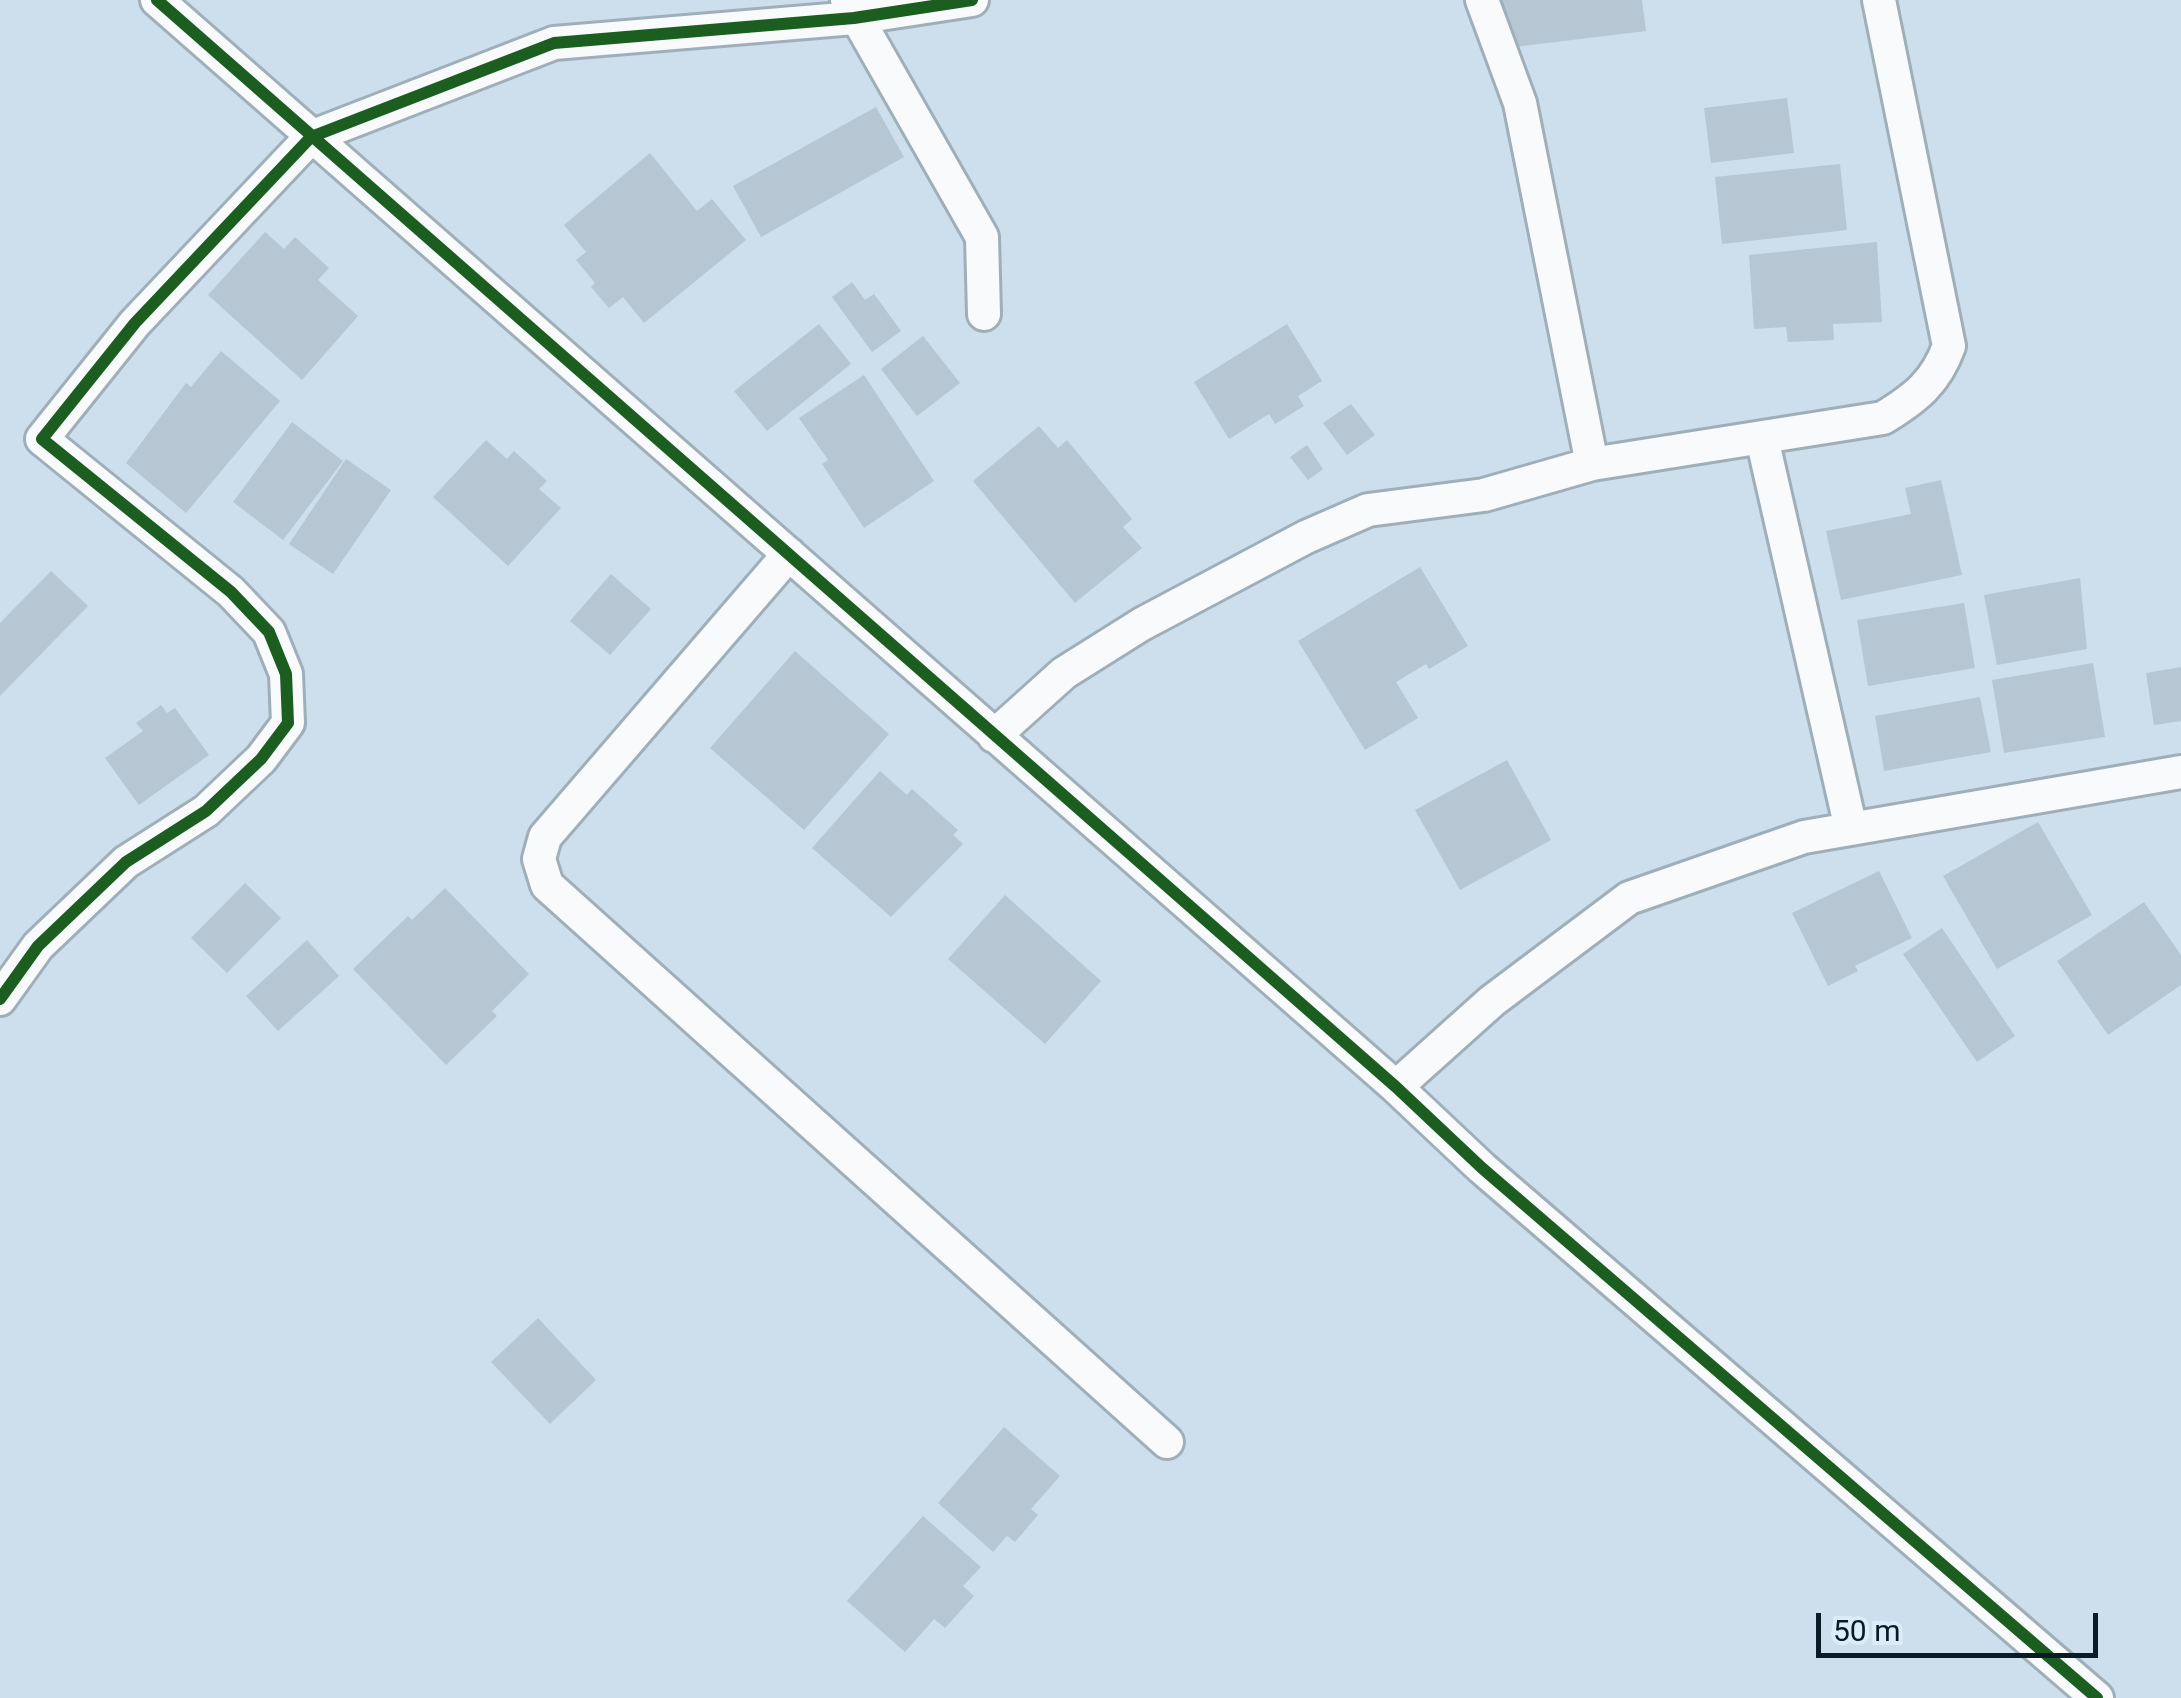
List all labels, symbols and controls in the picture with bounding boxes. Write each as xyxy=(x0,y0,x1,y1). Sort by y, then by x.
scale bar xyxy=(1821,1593,2104,1655)
text: 50 m xyxy=(1833,1613,1900,1648)

